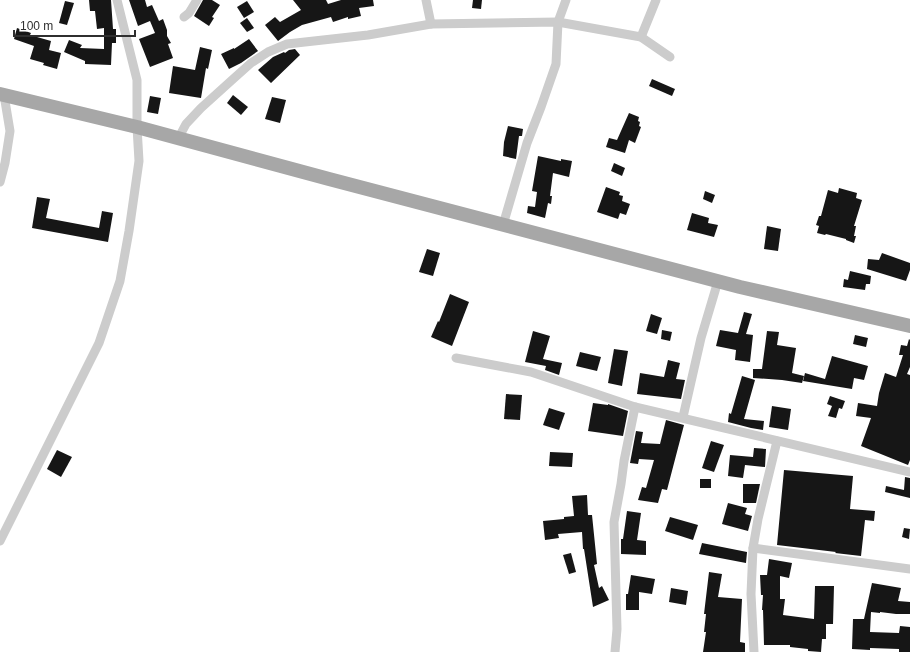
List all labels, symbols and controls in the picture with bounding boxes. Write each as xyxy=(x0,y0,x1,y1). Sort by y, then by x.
scale bar xyxy=(14,12,135,38)
text: 100 m xyxy=(20,19,53,33)

